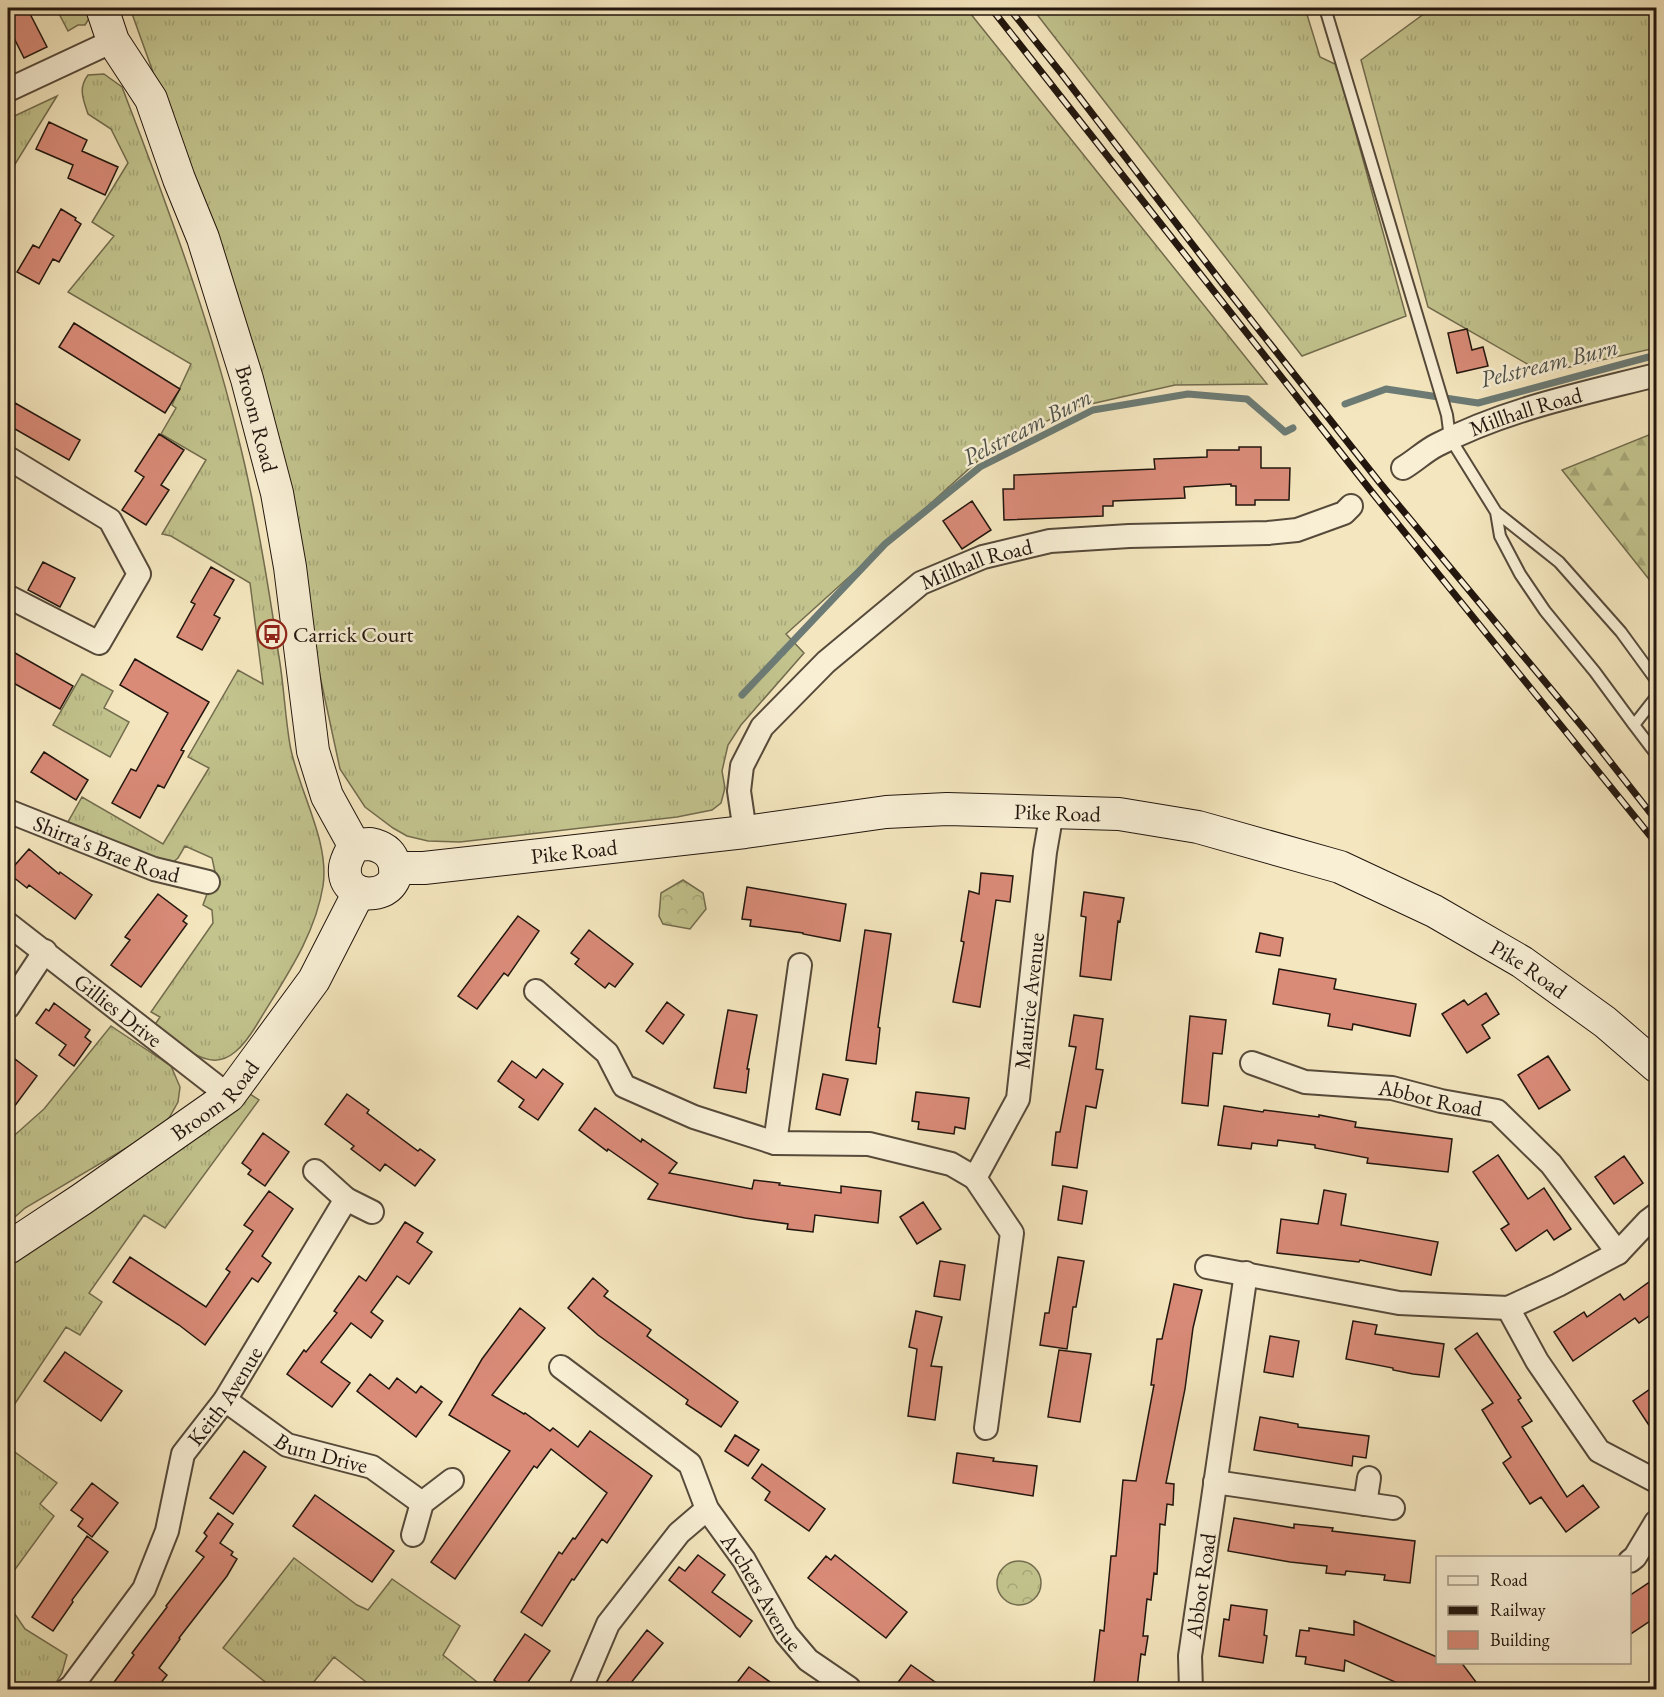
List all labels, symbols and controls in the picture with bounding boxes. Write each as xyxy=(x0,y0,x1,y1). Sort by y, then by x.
water label: Pelstream Burn xyxy=(1477,330,1621,395)
street label: Broom Road xyxy=(228,361,285,476)
street label: Millhall Road xyxy=(1465,380,1586,443)
water label: Pelstream Burn xyxy=(957,381,1097,472)
street label: Millhall Road xyxy=(916,532,1036,597)
bus stop icon: Carrick Court xyxy=(256,618,288,650)
place label: Carrick Court xyxy=(293,620,414,649)
street label: Pike Road xyxy=(1014,797,1102,828)
street label: Shirra's Brae Road xyxy=(29,809,184,890)
street label: Pike Road xyxy=(529,832,620,871)
street label: Maurice Avenue xyxy=(1007,931,1051,1071)
street label: Pike Road xyxy=(1485,933,1574,1006)
street label: Gillies Drive xyxy=(68,967,169,1054)
street label: Broom Road xyxy=(165,1053,266,1147)
street label: Abbot Road xyxy=(1376,1073,1486,1123)
street label: Keith Avenue xyxy=(181,1340,269,1452)
street label: Burn Drive xyxy=(268,1427,371,1480)
street label: Archers Avenue xyxy=(713,1526,809,1658)
street label: Abbot Road xyxy=(1179,1530,1223,1641)
legend xyxy=(1436,1556,1631,1664)
text: Road xyxy=(1490,1568,1529,1591)
text: Railway xyxy=(1490,1598,1546,1621)
text: Building xyxy=(1490,1628,1550,1651)

